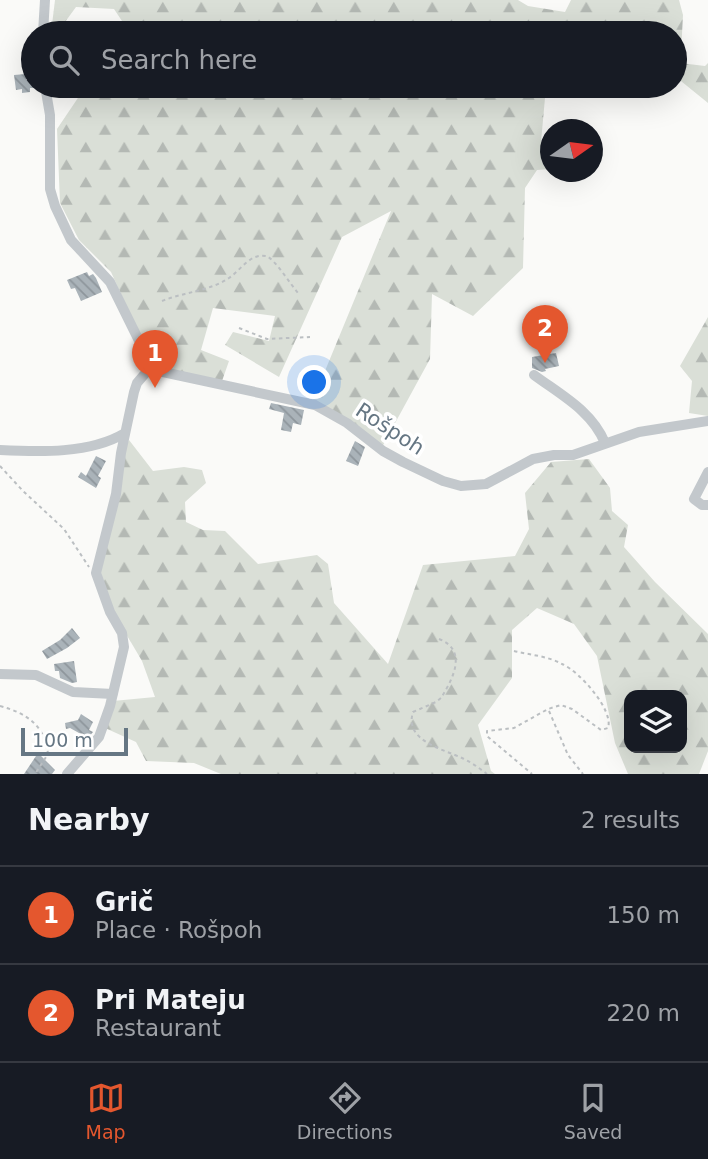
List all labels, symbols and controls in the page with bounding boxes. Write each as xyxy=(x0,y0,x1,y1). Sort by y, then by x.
search box xyxy=(21,21,687,98)
icon: search xyxy=(45,41,83,79)
text: Search here xyxy=(101,45,257,75)
north arrow xyxy=(540,119,603,182)
pin: 2 xyxy=(522,305,568,363)
pin: 1 xyxy=(132,330,178,388)
your location xyxy=(297,365,331,399)
street label: Rošpoh xyxy=(351,398,429,460)
map controls xyxy=(624,690,687,753)
button: layers xyxy=(624,690,687,753)
scale bar xyxy=(21,725,128,757)
text: 100 m xyxy=(32,729,93,751)
text: Nearby xyxy=(28,802,150,837)
text: 2 results xyxy=(581,807,680,833)
text: Grič xyxy=(95,887,154,917)
text: 1 xyxy=(43,902,59,928)
text: 150 m xyxy=(606,902,680,928)
text: Place · Rošpoh xyxy=(95,917,262,943)
text: Pri Mateju xyxy=(95,985,246,1015)
text: 2 xyxy=(43,1000,59,1026)
text: 220 m xyxy=(606,1000,680,1026)
text: Restaurant xyxy=(95,1015,221,1041)
tab: Map xyxy=(86,1079,126,1143)
tab: Directions xyxy=(297,1079,393,1143)
tab: Saved xyxy=(564,1079,622,1143)

